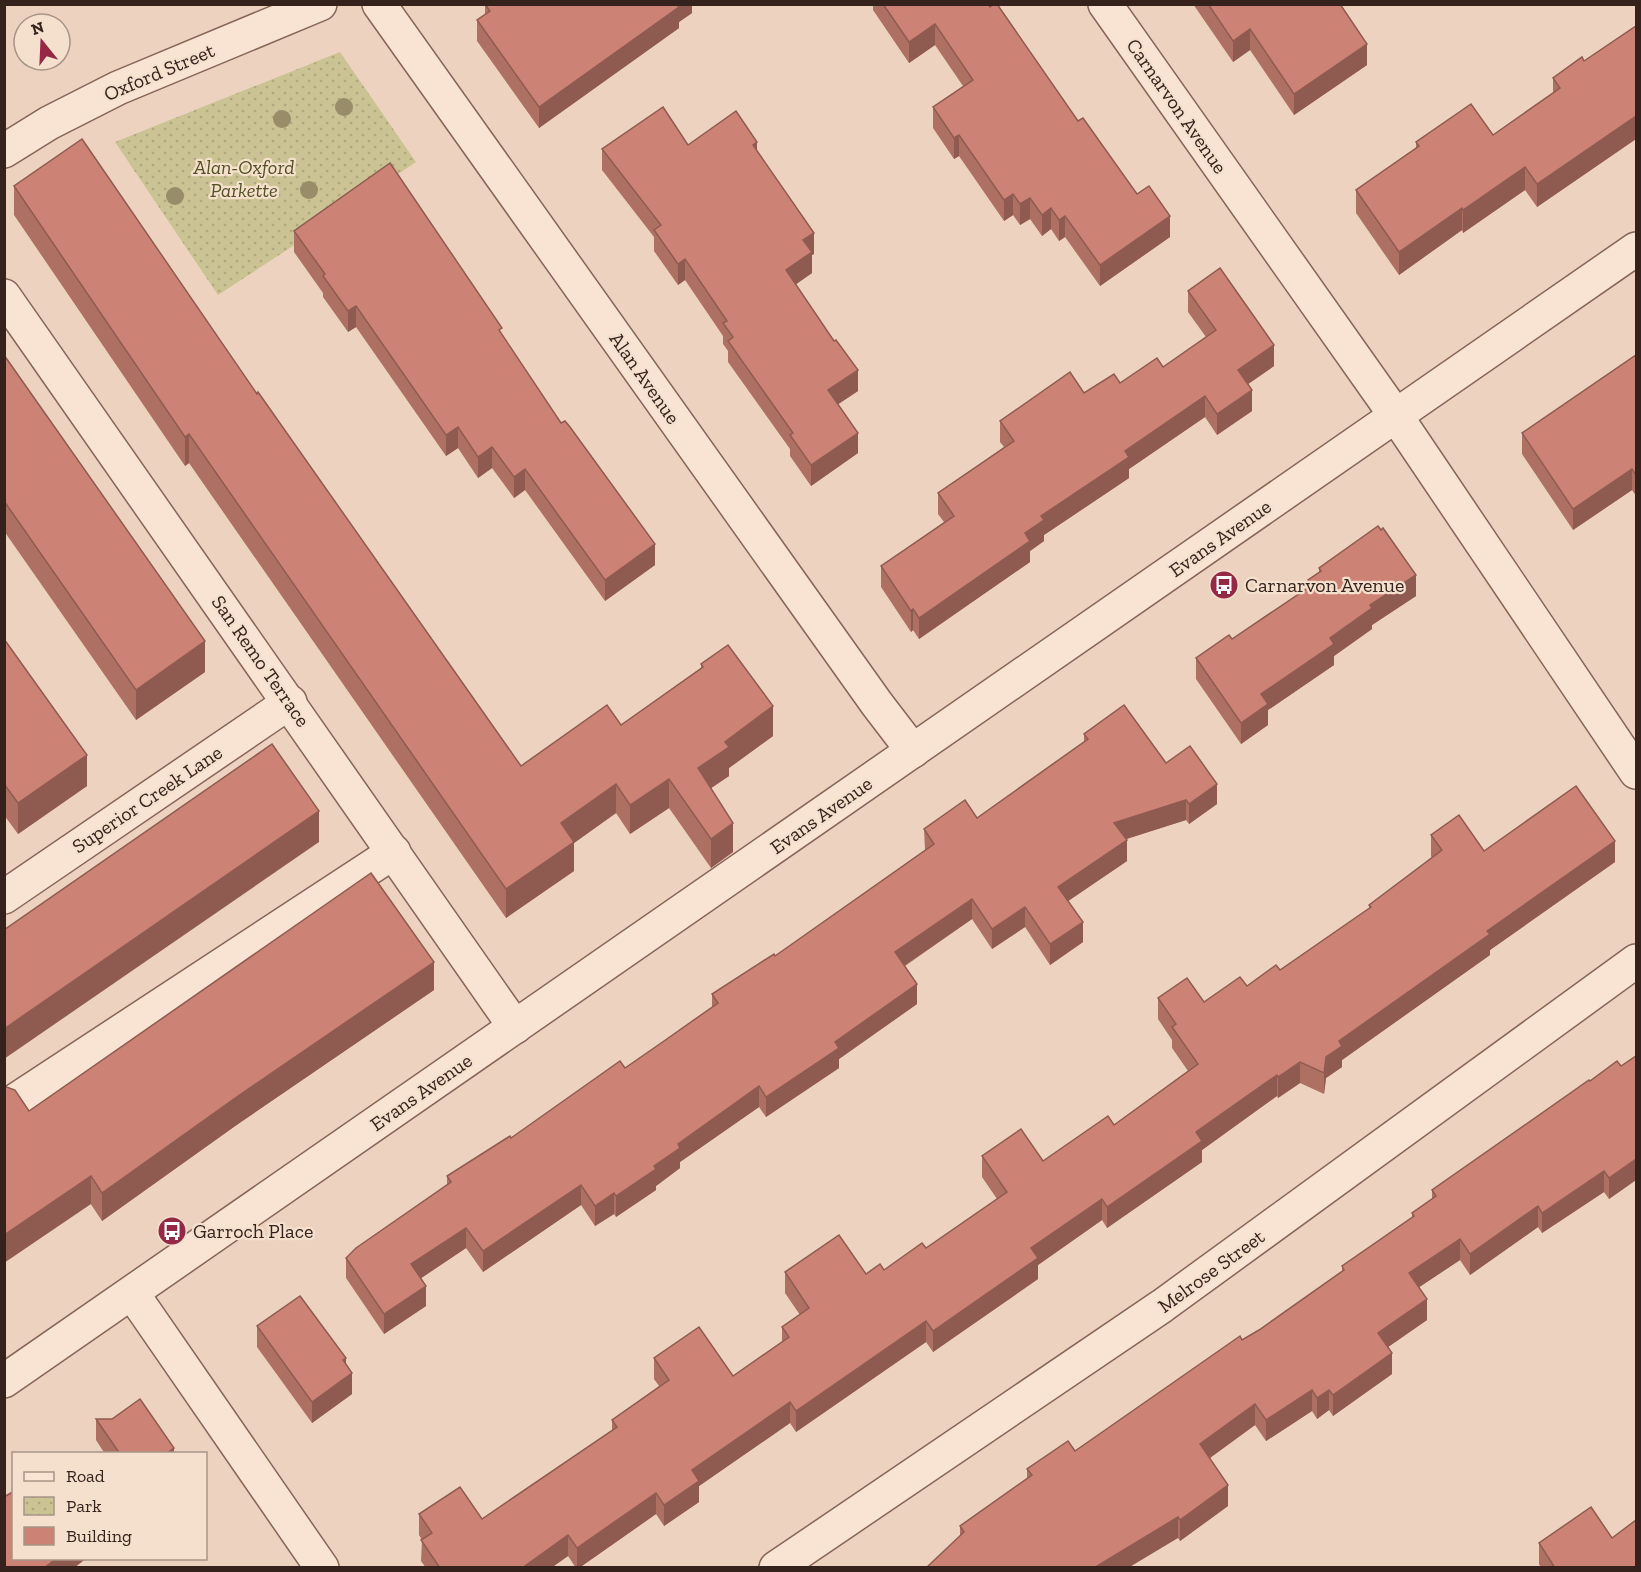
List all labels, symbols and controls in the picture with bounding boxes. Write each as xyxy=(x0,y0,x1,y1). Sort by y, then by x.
north arrow xyxy=(12,12,72,72)
text: N xyxy=(29,17,46,39)
street label: Carnarvon Avenue xyxy=(1121,34,1233,178)
street label: Oxford Street xyxy=(100,38,218,106)
park label: Alan-Oxford Parkette xyxy=(193,155,294,202)
street label: Alan Avenue xyxy=(605,327,685,429)
street label: Evans Avenue xyxy=(1164,494,1276,582)
bus stop icon: Carnarvon Avenue xyxy=(1208,569,1240,601)
place label: Carnarvon Avenue xyxy=(1245,573,1404,597)
street label: San Remo Terrace xyxy=(207,591,315,731)
street label: Superior Creek Lane xyxy=(67,740,227,858)
street label: Evans Avenue xyxy=(765,771,877,859)
street label: Evans Avenue xyxy=(365,1048,477,1136)
bus stop icon: Garroch Place xyxy=(156,1215,188,1247)
place label: Garroch Place xyxy=(193,1219,313,1243)
street label: Melrose Street xyxy=(1153,1224,1269,1318)
legend xyxy=(12,1452,207,1560)
text: Road xyxy=(66,1465,105,1487)
text: Park xyxy=(66,1495,102,1517)
text: Building xyxy=(66,1525,132,1547)

